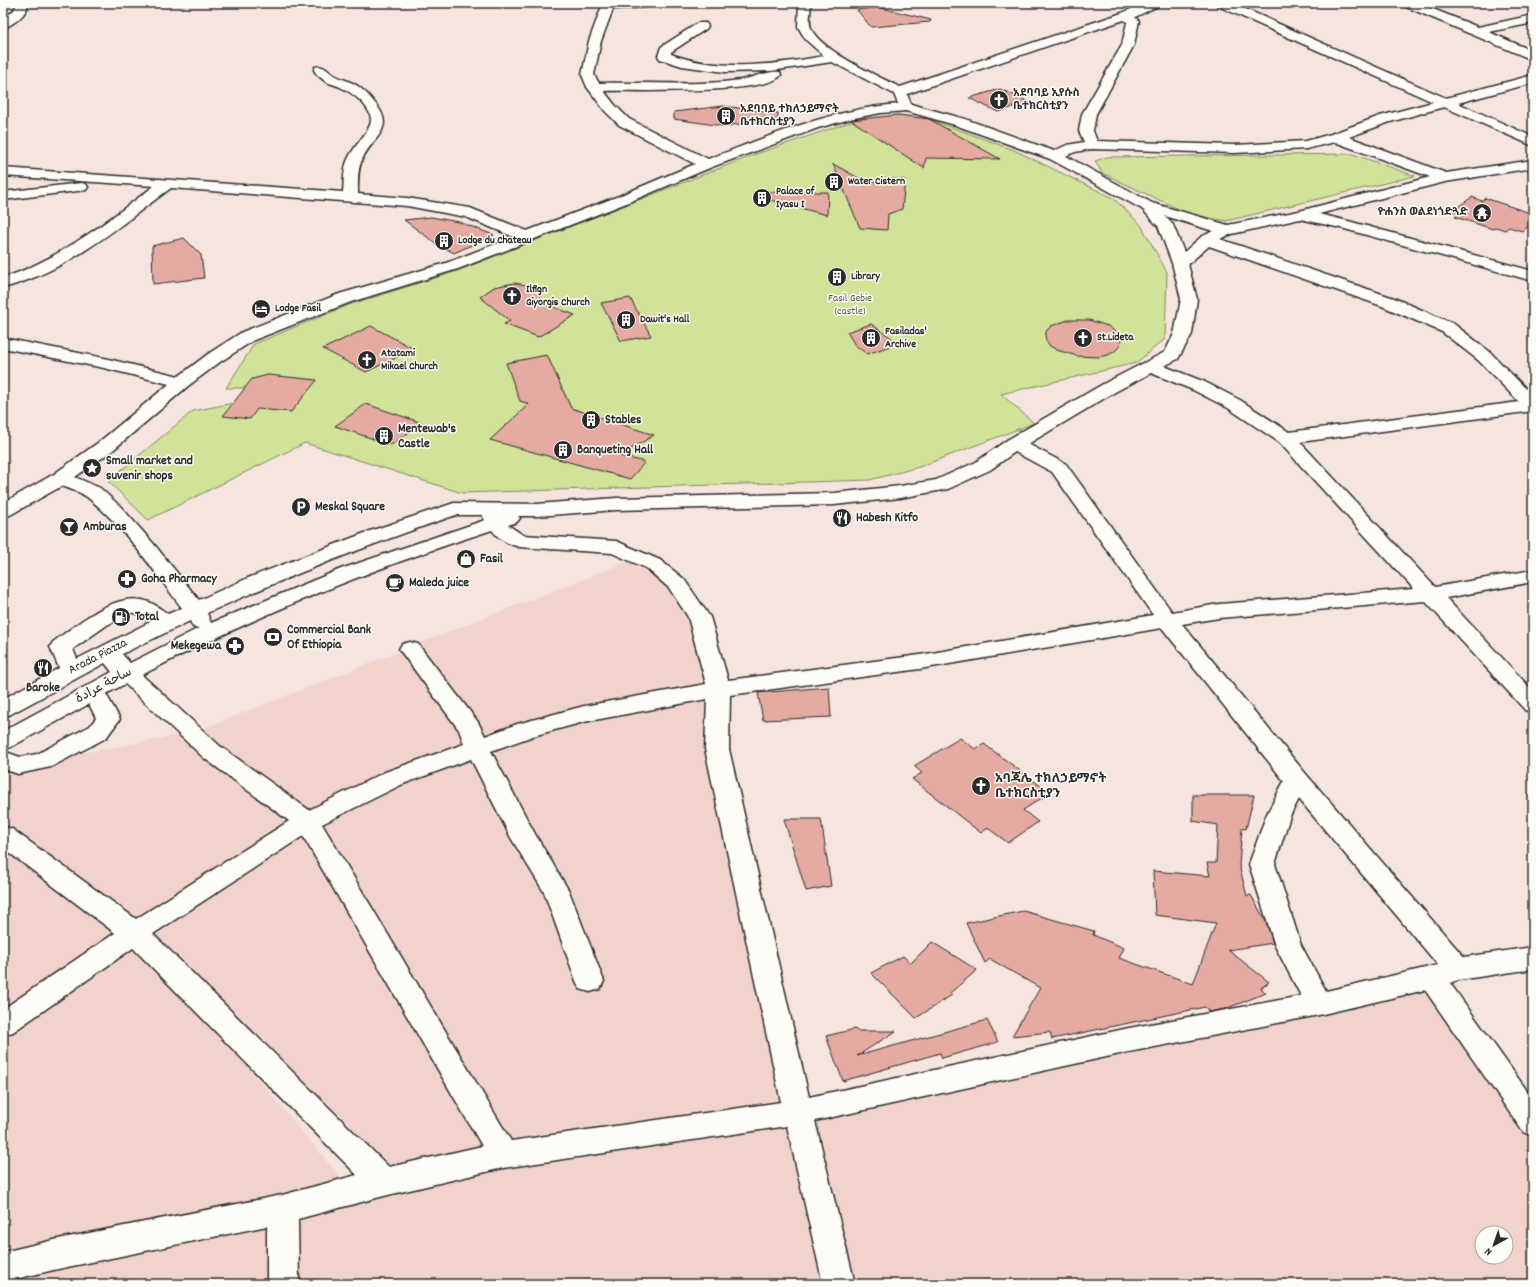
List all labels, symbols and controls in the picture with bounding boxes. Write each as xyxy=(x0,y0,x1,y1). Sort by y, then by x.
place label: አደባባይ ኢየሱስ ቤተክርስቲያን xyxy=(1013,86,1080,115)
church icon: አደባባይ ኢየሱስ ቤተክርስቲያን xyxy=(988,89,1010,111)
place label: አደባባይ ተክለኃይማኖት ቤተክርስቲያን xyxy=(740,102,839,131)
building icon: አደባባይ ተክለኃይማኖት ቤተክርስቲያን xyxy=(715,105,737,127)
building icon: Water Cistern xyxy=(823,171,845,193)
place label: Water Cistern xyxy=(848,174,905,190)
place label: Palace of Iyasu I xyxy=(776,184,816,213)
building icon: Palace of Iyasu I xyxy=(751,187,773,209)
temple icon: ዮሐንስ ወልደነጎድጓድ xyxy=(1471,202,1493,224)
place label: ዮሐንስ ወልደነጎድጓድ xyxy=(1378,205,1468,221)
building icon: Lodge du Chateau xyxy=(433,230,455,252)
place label: Lodge du Chateau xyxy=(458,233,532,249)
building icon: Library xyxy=(826,266,848,288)
place label: Library xyxy=(851,269,881,285)
place label: Ilfign Giyorgis Church xyxy=(526,282,590,311)
church icon: Ilfign Giyorgis Church xyxy=(501,285,523,307)
park label: Fasil Gebie (castle) xyxy=(828,291,872,320)
hotel icon: Lodge Fasil xyxy=(250,298,272,320)
place label: Lodge Fasil xyxy=(275,301,321,317)
building icon: Dawit's Hall xyxy=(615,309,637,331)
place label: Dawit's Hall xyxy=(640,312,690,328)
place label: Fasiladas' Archive xyxy=(885,324,927,353)
building icon: Fasiladas' Archive xyxy=(860,327,882,349)
church icon: St.Lideta xyxy=(1072,327,1094,349)
place label: St.Lideta xyxy=(1097,330,1134,346)
place label: Atatami Mikael Church xyxy=(381,346,438,375)
church icon: Atatami Mikael Church xyxy=(356,349,378,371)
building icon: Stables xyxy=(580,409,602,431)
place label: Stables xyxy=(605,411,642,430)
place label: Mentewab's Castle xyxy=(398,420,457,454)
building icon: Mentewab's Castle xyxy=(373,425,395,447)
building icon: Banqueting Hall xyxy=(552,439,574,461)
place label: Banqueting Hall xyxy=(577,441,654,460)
place label: Small market and suvenir shops xyxy=(106,452,193,486)
place icon: Small market and suvenir shops xyxy=(81,457,103,479)
parking icon: Meskal Square xyxy=(290,496,312,518)
place label: Meskal Square xyxy=(315,498,385,517)
restaurant icon: Habesh Kitfo xyxy=(831,507,853,529)
place label: Habesh Kitfo xyxy=(856,509,918,528)
bar icon: Amburas xyxy=(58,516,80,538)
place label: Amburas xyxy=(83,518,127,537)
shop icon: Fasil xyxy=(455,548,477,570)
place label: Fasil xyxy=(480,550,504,569)
pharmacy icon: Goha Pharmacy xyxy=(116,568,138,590)
place label: Goha Pharmacy xyxy=(141,570,217,589)
cafe icon: Maleda juice xyxy=(384,572,406,594)
place label: Maleda juice xyxy=(409,574,469,593)
fuel station icon: Total xyxy=(110,606,132,628)
place label: Total xyxy=(135,608,160,627)
place label: Commercial Bank Of Ethiopia xyxy=(287,621,372,655)
bank icon: Commercial Bank Of Ethiopia xyxy=(262,626,284,648)
street label: Arada Piazza xyxy=(65,634,131,680)
pharmacy icon: Mekegewa xyxy=(224,635,246,657)
place label: Mekegewa xyxy=(171,637,222,656)
restaurant icon: Baroke xyxy=(32,657,54,679)
street label: ساحة عرادة xyxy=(72,663,136,709)
place label: Baroke xyxy=(26,679,60,698)
place label: አባጃሌ ተክለኃይማኖት ቤተክርስቲያን xyxy=(995,770,1106,804)
church icon: አባጃሌ ተክለኃይማኖት ቤተክርስቲያን xyxy=(970,775,992,797)
north arrow xyxy=(1474,1225,1514,1265)
text: N xyxy=(1481,1243,1496,1259)

